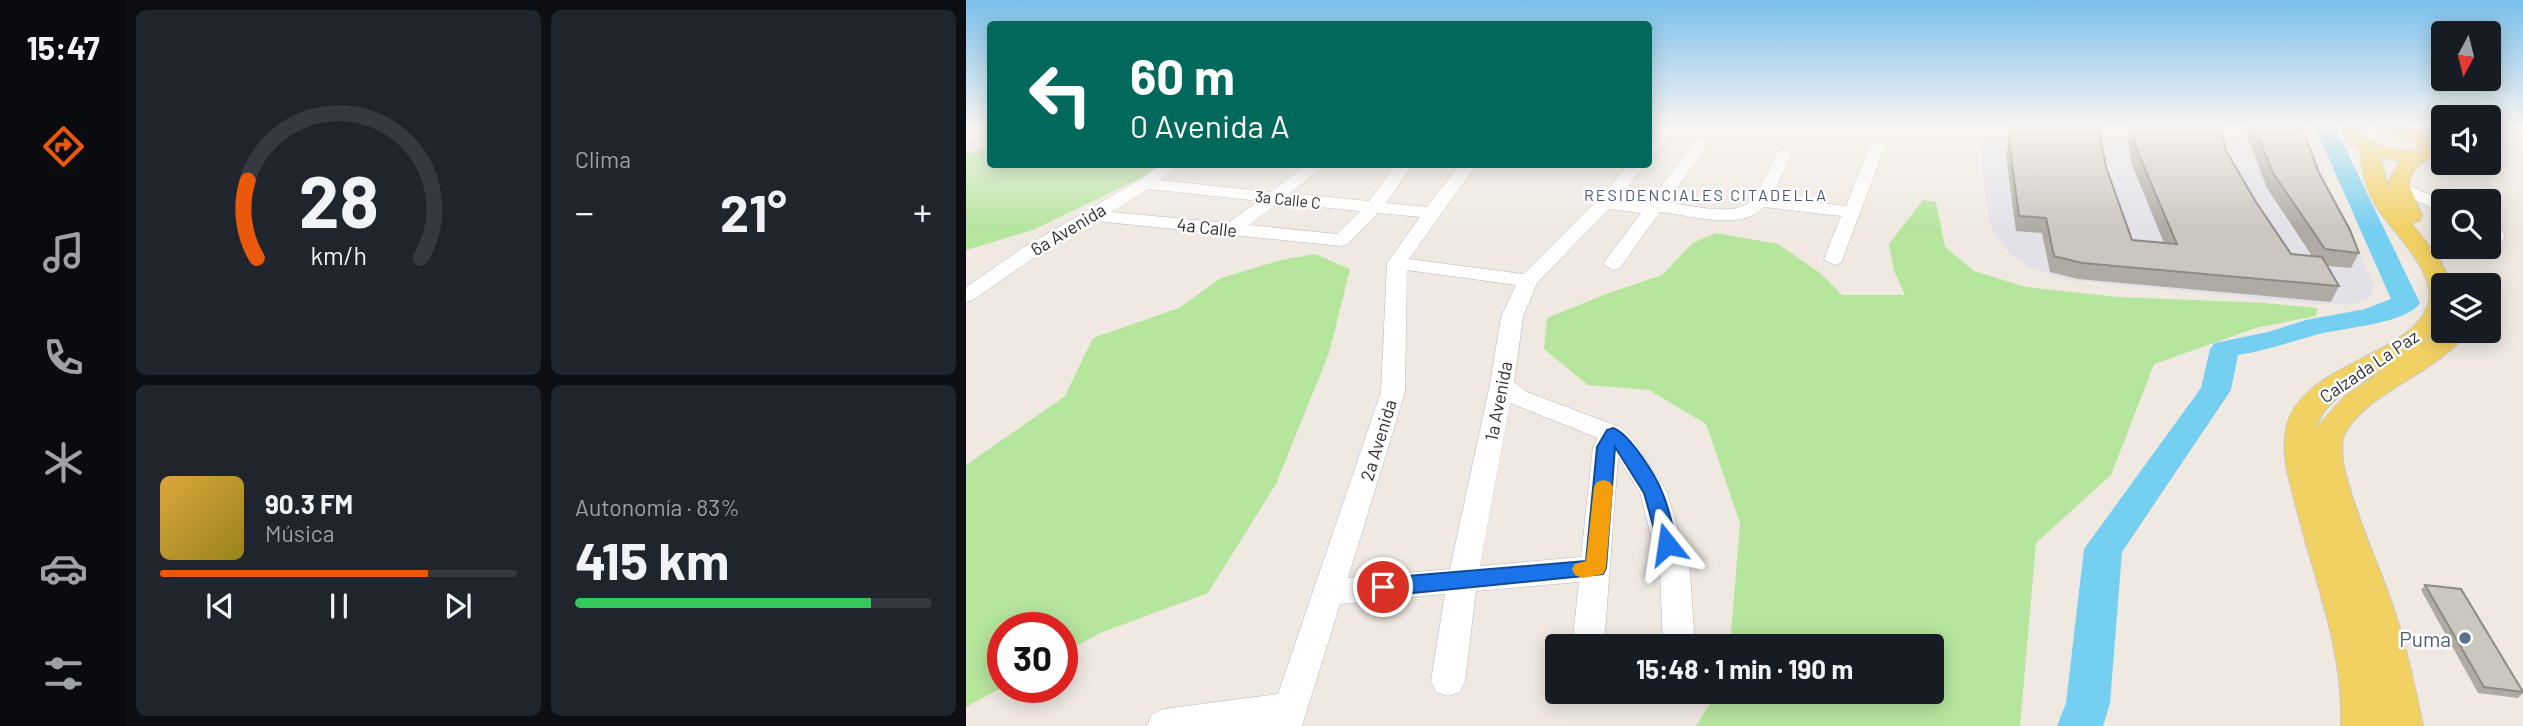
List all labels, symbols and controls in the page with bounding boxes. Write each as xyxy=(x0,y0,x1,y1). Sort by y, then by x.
north arrow xyxy=(2431,21,2501,91)
map controls xyxy=(2431,21,2501,343)
text: 15:47 xyxy=(26,28,100,66)
text: 60 m xyxy=(1130,46,1235,105)
icon: left xyxy=(1015,49,1106,140)
button: sound xyxy=(2431,105,2501,175)
text: 0 Avenida A xyxy=(1130,106,1290,144)
icon: directions xyxy=(39,122,88,171)
text: Clima xyxy=(575,145,631,173)
text: 28 xyxy=(298,156,379,244)
text: 21° xyxy=(720,180,787,242)
district label: RESIDENCIALES CITADELLA xyxy=(1584,185,1828,204)
street label: 3a Calle C xyxy=(1254,186,1322,212)
text: − xyxy=(575,188,594,234)
text: + xyxy=(913,188,932,234)
button: search xyxy=(2431,189,2501,259)
street label: 6a Avenida xyxy=(1026,198,1110,260)
street label: 4a Calle xyxy=(1176,213,1238,241)
icon: music xyxy=(39,228,88,277)
text: km/h xyxy=(310,240,367,270)
button: layers xyxy=(2431,273,2501,343)
street label: Calzada La Paz xyxy=(2315,325,2423,407)
icon: phone xyxy=(39,333,88,382)
street label: 1a Avenida xyxy=(1480,359,1516,443)
street label: 2a Avenida xyxy=(1355,397,1401,483)
icon: climate xyxy=(39,438,88,487)
text: 90.3 FM xyxy=(265,488,353,519)
text: Autonomía · 83% xyxy=(575,493,740,521)
position arrow xyxy=(1630,507,1704,581)
text: Música xyxy=(265,519,334,547)
text: 415 km xyxy=(575,528,729,590)
icon: car xyxy=(39,544,88,593)
pin xyxy=(1353,557,1413,617)
icon: arrive xyxy=(1364,568,1402,606)
icon: previous xyxy=(201,587,239,625)
icon: pause xyxy=(320,587,358,625)
icon: next xyxy=(439,587,477,625)
speed limit sign: 30 xyxy=(987,612,1078,703)
place label: Puma xyxy=(2399,626,2451,651)
marker: Puma xyxy=(2457,630,2473,646)
icon: filters xyxy=(39,649,88,698)
text: 15:48 · 1 min · 190 m xyxy=(1636,653,1853,684)

